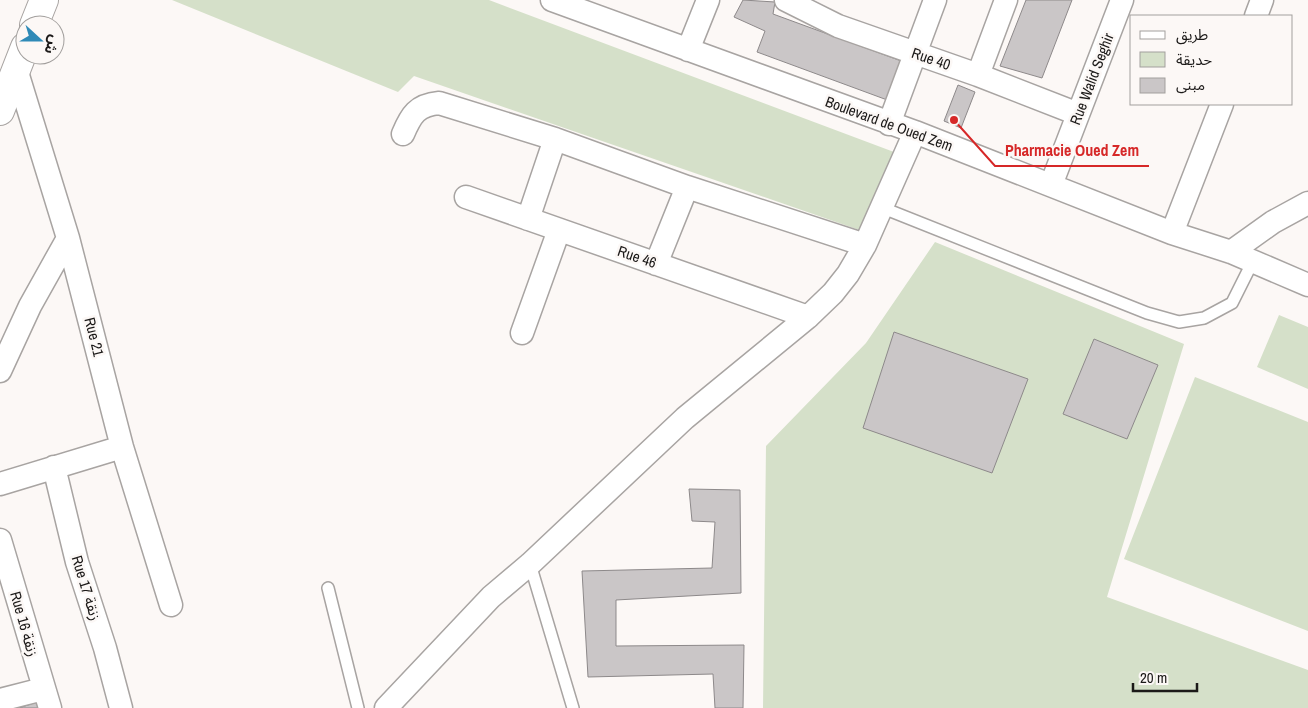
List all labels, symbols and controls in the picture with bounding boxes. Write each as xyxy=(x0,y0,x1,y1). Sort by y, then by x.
north arrow xyxy=(15,15,65,65)
legend xyxy=(1130,15,1293,105)
text: طريق xyxy=(1176,24,1208,45)
street label: Rue Walid Seghir xyxy=(1064,30,1119,128)
text: ش xyxy=(40,32,64,57)
street label: Rue 40 xyxy=(909,42,953,75)
text: حديقة xyxy=(1176,49,1212,70)
text: مبنى xyxy=(1176,74,1205,95)
street label: Boulevard de Oued Zem xyxy=(823,91,956,156)
callout: Pharmacie Oued Zem xyxy=(995,135,1149,166)
text: Pharmacie Oued Zem xyxy=(1005,139,1139,161)
street label: Rue 46 xyxy=(615,240,659,273)
street label: Rue 21 xyxy=(79,315,110,359)
street label: Rue 17 زنقة xyxy=(67,553,106,623)
street label: Rue 16 زنقة xyxy=(5,589,44,659)
scale bar xyxy=(1133,660,1197,692)
text: 20 m xyxy=(1140,667,1167,688)

